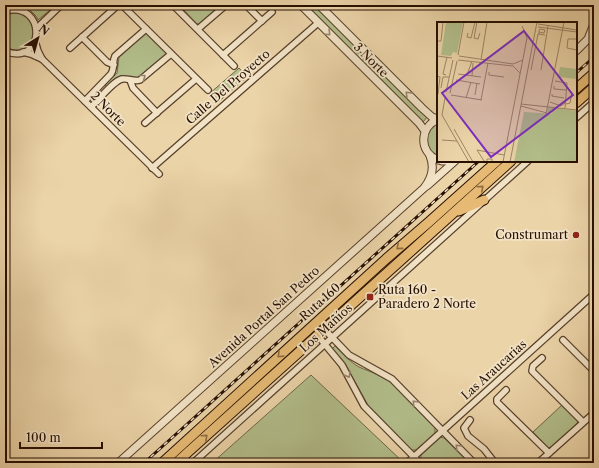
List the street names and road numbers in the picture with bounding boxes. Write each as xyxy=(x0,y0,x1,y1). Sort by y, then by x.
street label: 3 Norte xyxy=(351,39,392,80)
street label: Calle Del Proyecto xyxy=(183,46,273,127)
street label: 2 Norte xyxy=(88,88,129,129)
street label: Avenida Portal San Pedro xyxy=(204,263,322,371)
street label: Ruta 160 xyxy=(296,279,343,324)
street label: Los Mañíos xyxy=(296,300,355,355)
street label: Las Araucarias xyxy=(458,336,529,403)

